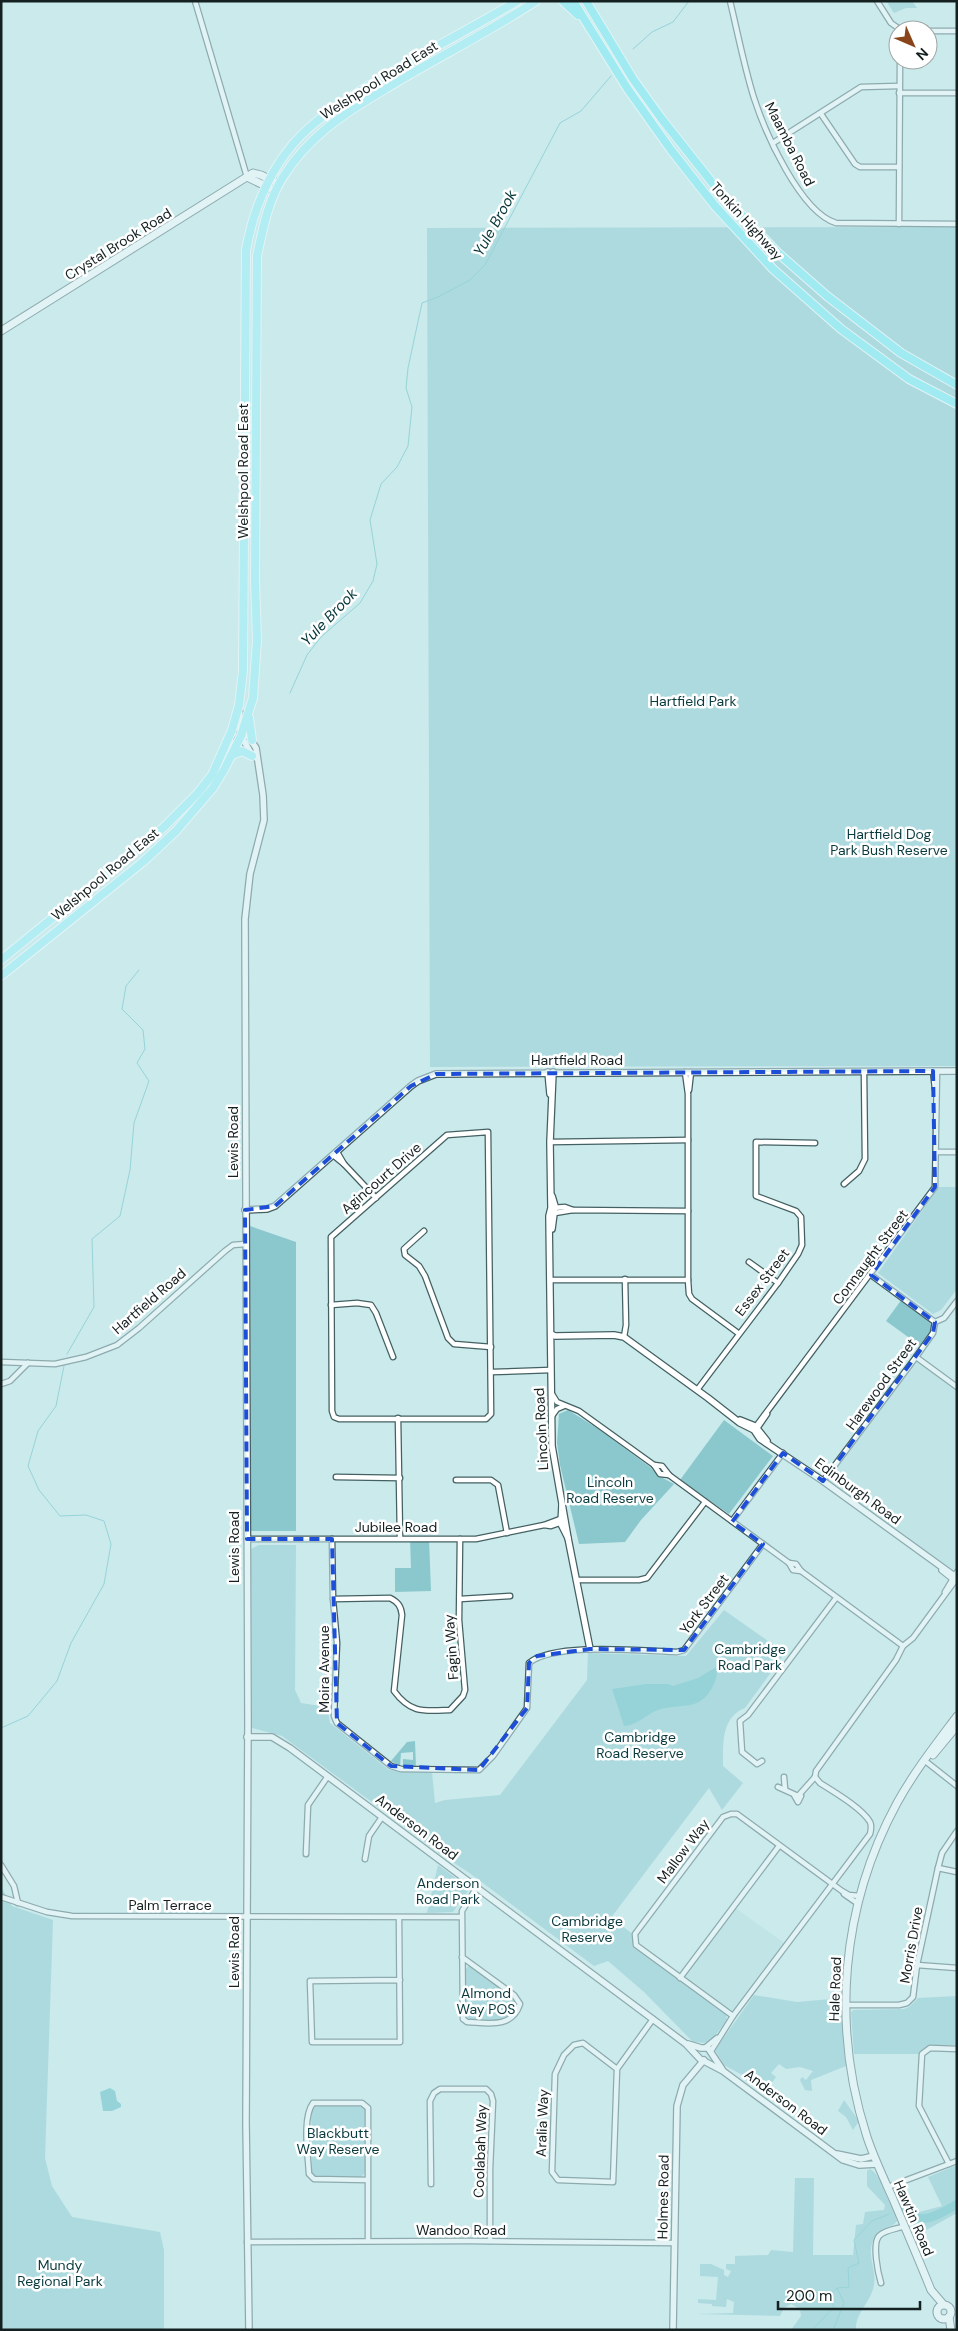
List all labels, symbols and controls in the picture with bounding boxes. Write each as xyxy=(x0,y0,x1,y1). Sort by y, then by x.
north arrow xyxy=(888,20,938,70)
street label: Welshpool Road East xyxy=(317,37,441,123)
text: N xyxy=(912,44,932,64)
street label: Maamba Road xyxy=(761,99,819,189)
street label: Tonkin Highway xyxy=(707,178,787,264)
water label: Yule Brook xyxy=(469,186,522,260)
street label: Crystal Brook Road xyxy=(61,204,175,284)
street label: Welshpool Road East xyxy=(234,403,252,539)
water label: Yule Brook xyxy=(296,584,362,650)
park label: Hartfield Park xyxy=(650,692,736,710)
street label: Welshpool Road East xyxy=(47,824,163,924)
park label: Hartfield Dog Park Bush Reserve xyxy=(830,825,948,859)
street label: Hartfield Road xyxy=(531,1051,623,1069)
street label: Lewis Road xyxy=(224,1106,242,1178)
street label: Agincourt Drive xyxy=(337,1138,425,1218)
street label: Connaught Street xyxy=(828,1206,912,1308)
street label: Essex Street xyxy=(731,1245,793,1319)
street label: Hartfield Road xyxy=(108,1264,190,1338)
street label: Harewood Street xyxy=(842,1335,920,1433)
street label: Lincoln Road xyxy=(530,1387,552,1471)
street label: Edinburgh Road xyxy=(811,1454,905,1528)
park label: Lincoln Road Reserve xyxy=(566,1473,654,1507)
street label: Lewis Road xyxy=(225,1511,243,1583)
street label: Jubilee Road xyxy=(355,1518,437,1536)
street label: York Street xyxy=(675,1570,733,1638)
street label: Fagin Way xyxy=(440,1613,462,1680)
street label: Moira Avenue xyxy=(315,1625,333,1713)
park label: Cambridge Road Park xyxy=(714,1640,786,1674)
park label: Cambridge Road Reserve xyxy=(596,1728,684,1762)
street label: Anderson Road xyxy=(372,1790,462,1864)
street label: Mallow Way xyxy=(653,1815,713,1887)
park label: Anderson Road Park xyxy=(416,1874,480,1908)
street label: Palm Terrace xyxy=(128,1896,212,1914)
street label: Morris Drive xyxy=(895,1905,927,1985)
park label: Cambridge Reserve xyxy=(551,1912,623,1946)
street label: Lewis Road xyxy=(225,1916,243,1988)
street label: Hale Road xyxy=(825,1956,845,2022)
park label: Almond Way POS xyxy=(457,1984,515,2018)
street label: Anderson Road xyxy=(741,2065,831,2139)
street label: Aralia Way xyxy=(532,2089,552,2157)
street label: Coolabah Way xyxy=(469,2104,491,2198)
park label: Blackbutt Way Reserve xyxy=(297,2124,379,2158)
street label: Holmes Road xyxy=(653,2154,673,2240)
street label: Hawtin Road xyxy=(890,2177,938,2259)
street label: Wandoo Road xyxy=(416,2221,506,2239)
park label: Mundy Regional Park xyxy=(17,2256,103,2290)
scale bar xyxy=(778,2278,920,2310)
text: 200 m xyxy=(786,2286,832,2306)

